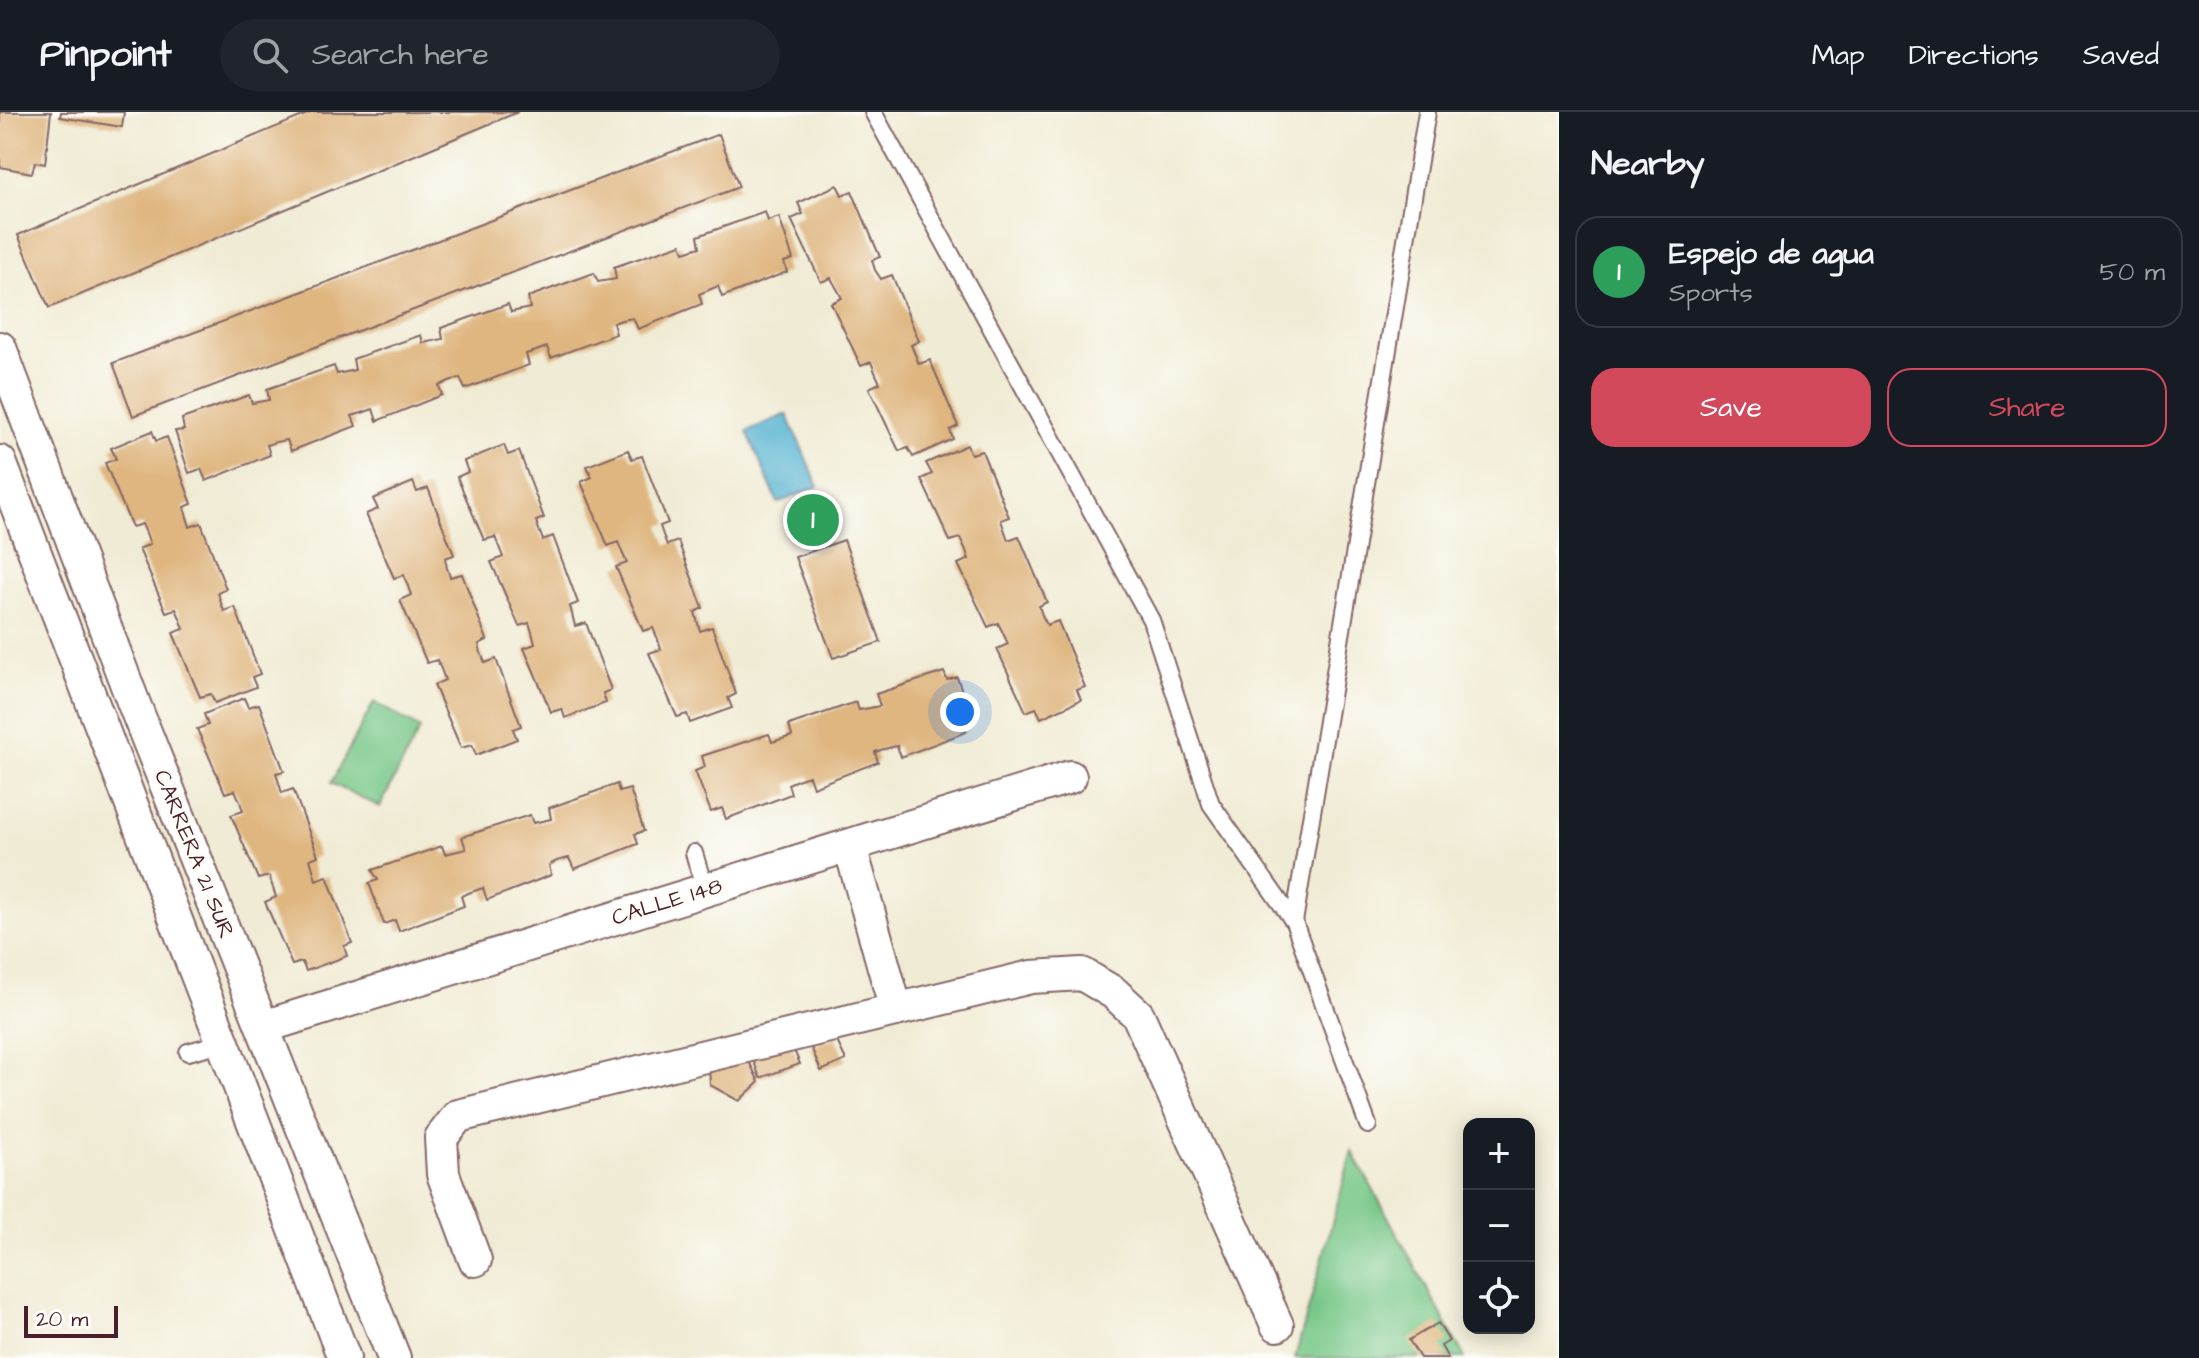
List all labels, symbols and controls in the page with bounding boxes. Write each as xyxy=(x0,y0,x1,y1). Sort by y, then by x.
search box xyxy=(220,19,780,91)
text: Pinpoint xyxy=(40,29,172,81)
icon: search xyxy=(248,33,292,77)
text: Search here xyxy=(312,34,489,76)
text: Map xyxy=(1812,36,1865,75)
text: Directions xyxy=(1909,36,2039,75)
text: Saved xyxy=(2083,36,2159,75)
text: Nearby xyxy=(1591,140,1705,188)
text: Espejo de agua xyxy=(1669,233,1874,275)
text: 1 xyxy=(1617,254,1621,290)
text: 50 m xyxy=(2100,254,2165,290)
text: Sports xyxy=(1669,275,1753,311)
button: Save xyxy=(1591,368,1871,447)
button: Share xyxy=(1887,368,2167,447)
pin: 1 xyxy=(787,490,839,550)
your location xyxy=(940,692,980,732)
street label: CARRERA 21 SUR xyxy=(146,765,242,943)
street label: CALLE 148 xyxy=(608,871,726,933)
map controls xyxy=(1463,1118,1535,1334)
button: + xyxy=(1463,1118,1535,1190)
button: − xyxy=(1463,1190,1535,1262)
button: locate xyxy=(1463,1262,1535,1334)
scale bar xyxy=(24,1302,118,1338)
text: 20 m xyxy=(36,1304,88,1335)

